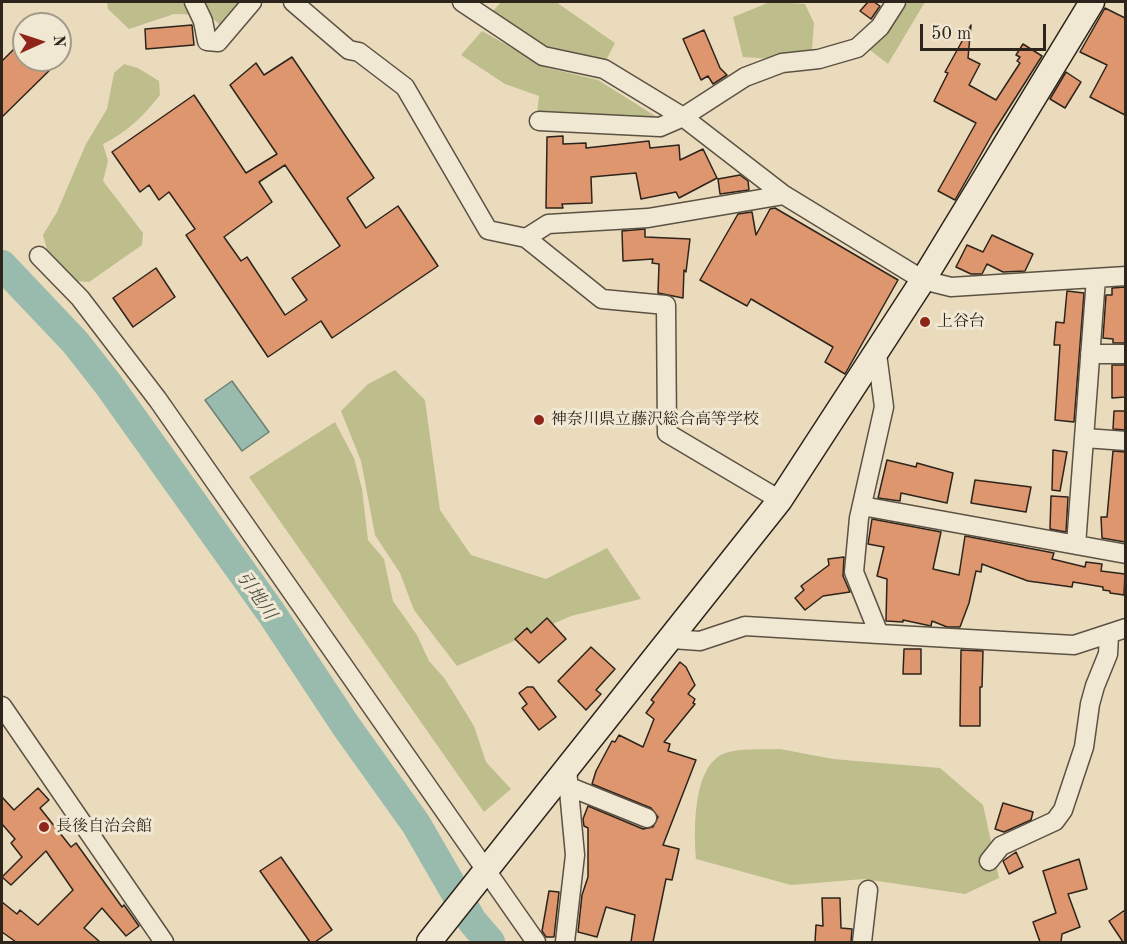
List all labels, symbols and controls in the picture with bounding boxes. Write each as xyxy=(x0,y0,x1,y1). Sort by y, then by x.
north arrow xyxy=(12,12,72,72)
scale bar xyxy=(923,12,1049,50)
text: 50 m xyxy=(931,25,971,43)
text: N xyxy=(50,35,66,48)
place label: 上谷台 xyxy=(937,312,985,332)
marker: 上谷台 xyxy=(918,315,932,329)
place label: 神奈川県立藤沢総合高等学校 xyxy=(551,410,759,430)
marker: 神奈川県立藤沢総合高等学校 xyxy=(532,413,546,427)
water label: 引地川 xyxy=(232,568,280,624)
place label: 長後自治会館 xyxy=(56,817,152,837)
marker: 長後自治会館 xyxy=(37,820,51,834)

